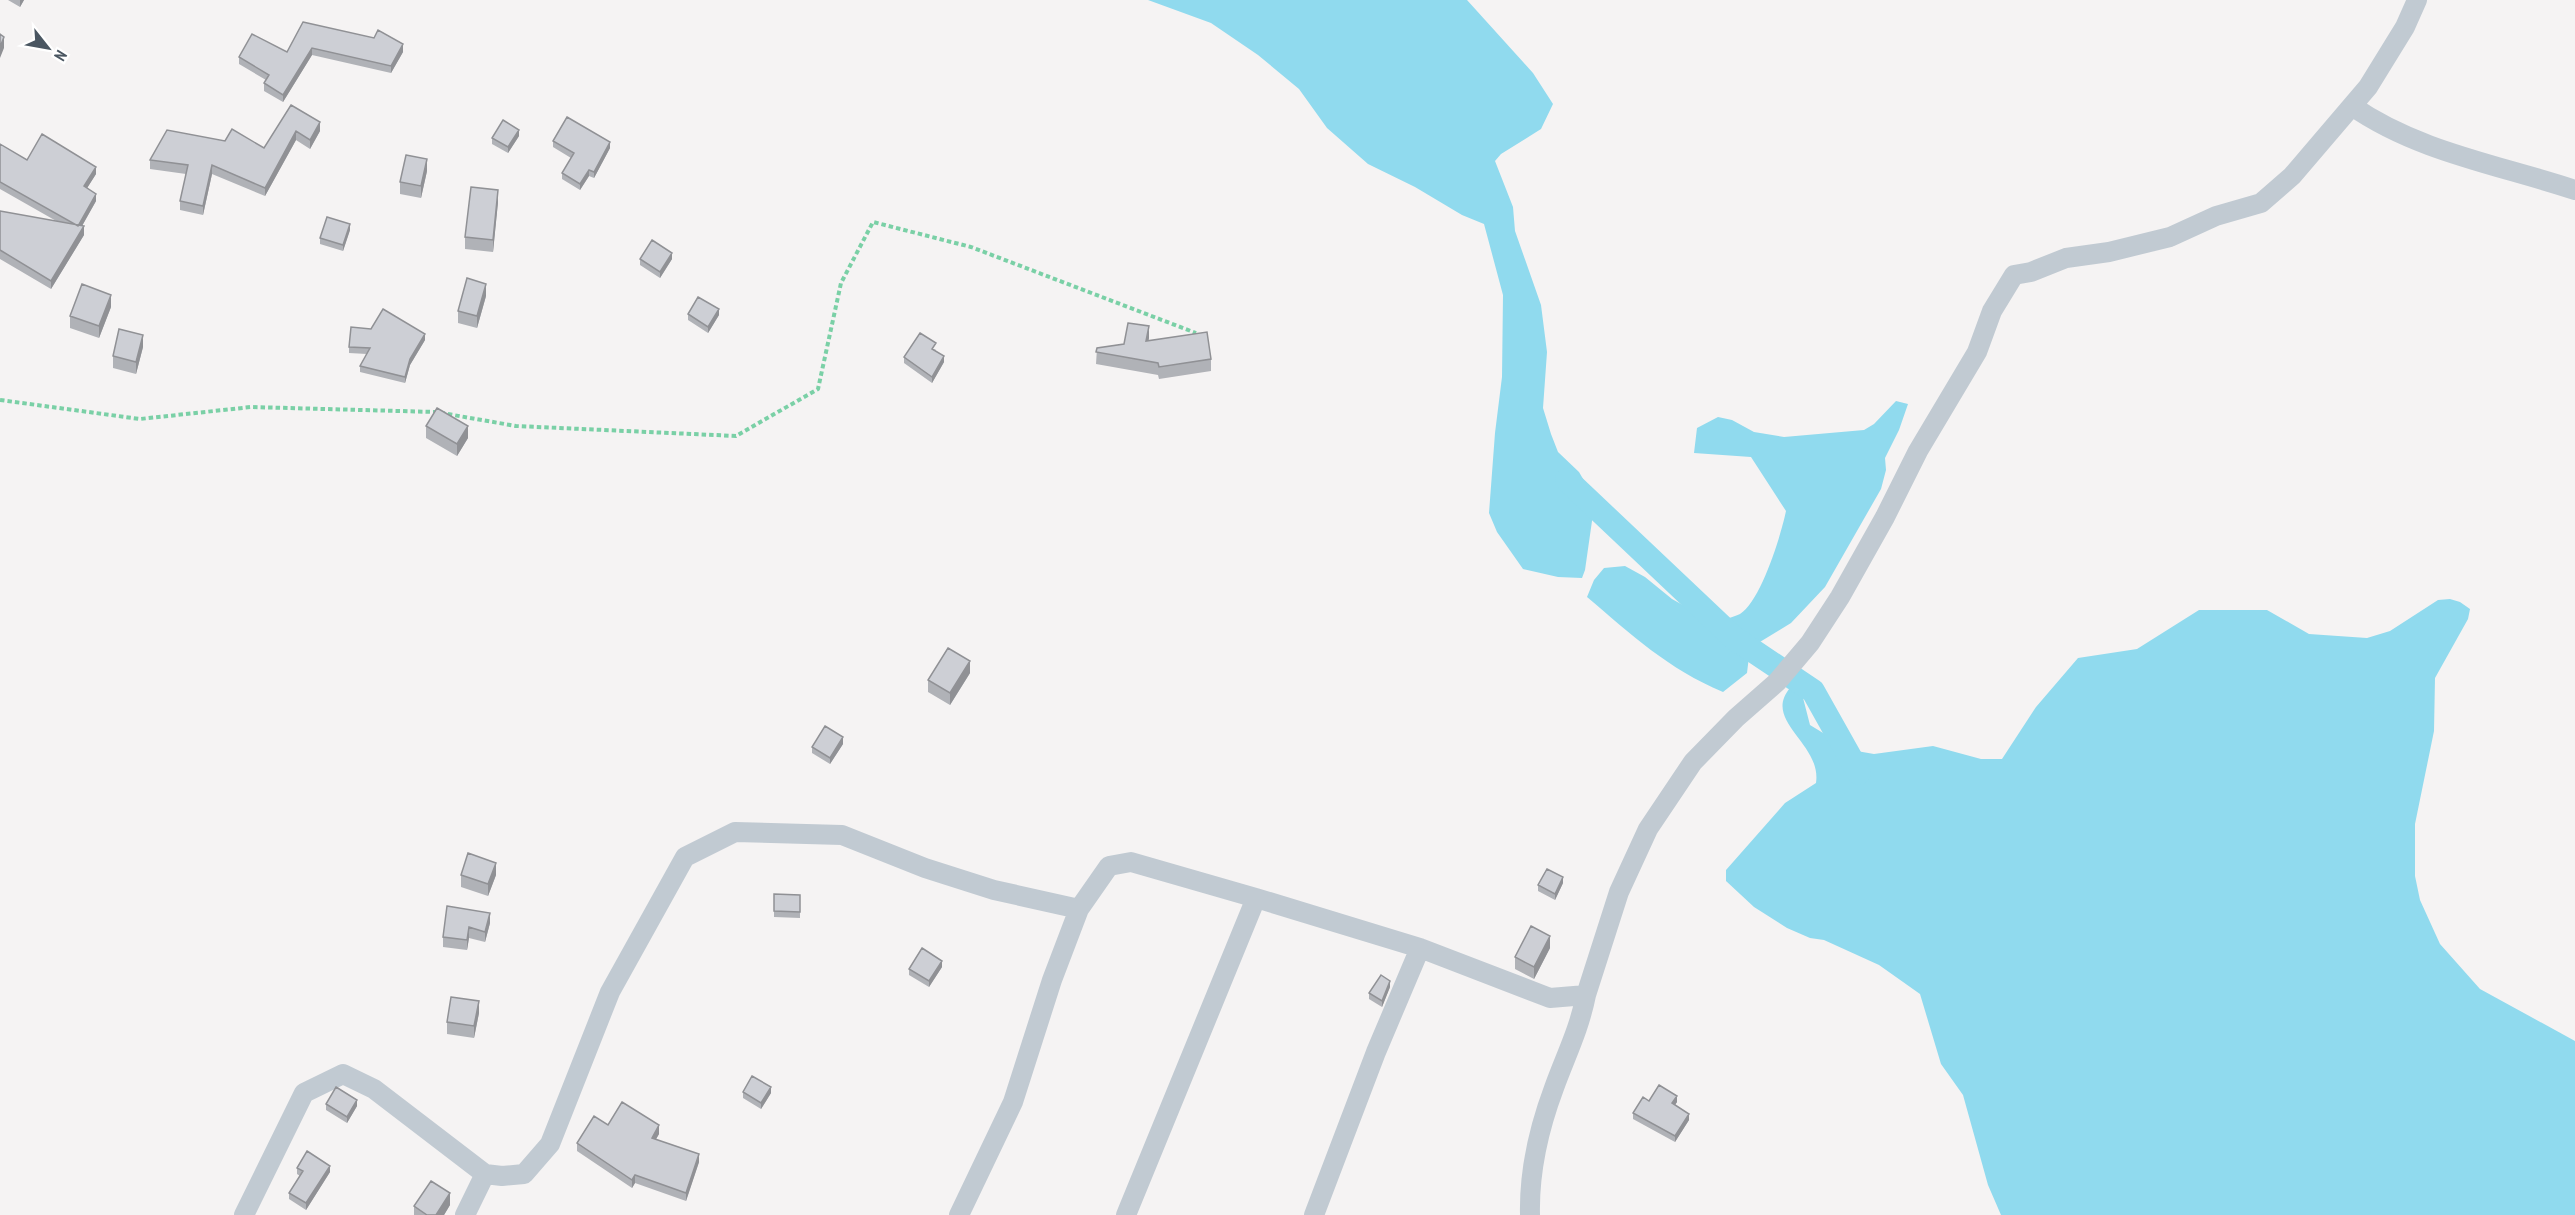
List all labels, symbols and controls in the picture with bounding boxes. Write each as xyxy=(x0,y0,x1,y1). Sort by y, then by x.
north arrow xyxy=(18,18,78,78)
text: N xyxy=(50,47,72,65)

